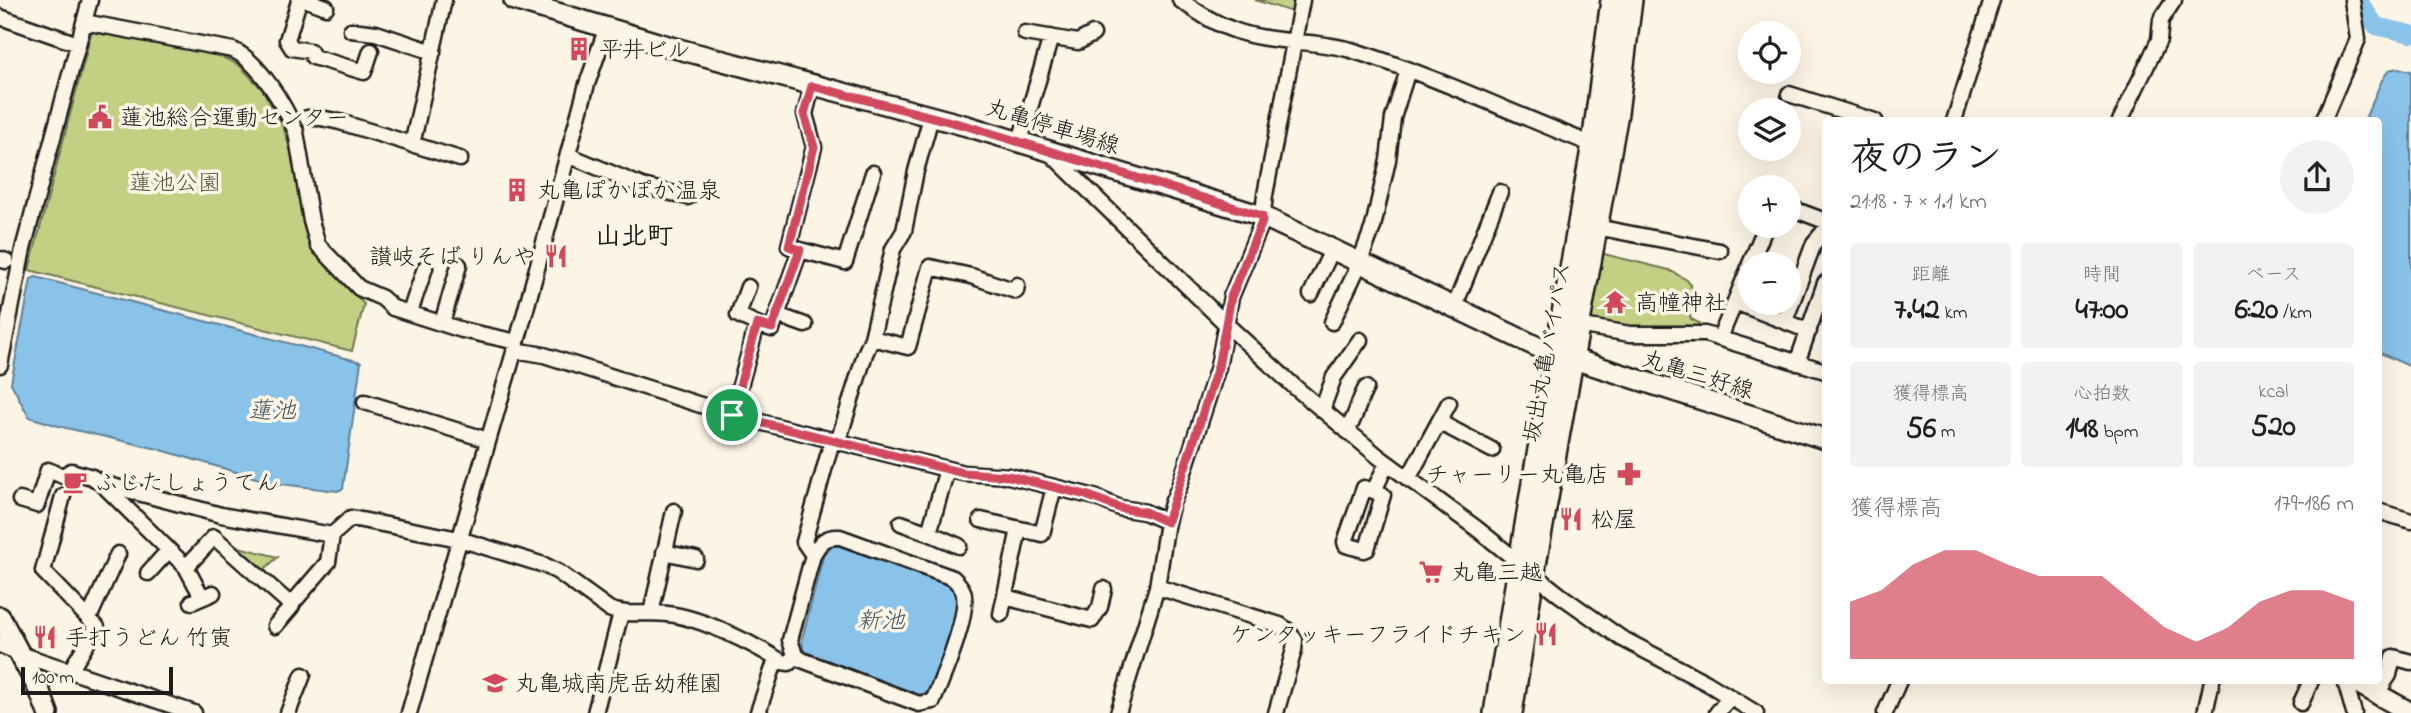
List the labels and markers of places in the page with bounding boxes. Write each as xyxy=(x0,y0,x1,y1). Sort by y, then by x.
building icon: 平井ビル xyxy=(565,35,593,63)
place label: 平井ビル xyxy=(599,35,691,68)
public building icon: 蓮池総合運動センター xyxy=(86,103,114,131)
place label: 蓮池総合運動センター xyxy=(120,103,349,136)
building icon: 丸亀ぽかぽか温泉 xyxy=(503,176,531,204)
place label: 丸亀ぽかぽか温泉 xyxy=(537,176,721,209)
place label: 讃岐そば りんや xyxy=(369,242,536,275)
restaurant icon: 讃岐そば りんや xyxy=(542,242,570,270)
temple icon: 高幢神社 xyxy=(1601,288,1629,316)
place label: 高幢神社 xyxy=(1635,288,1727,321)
pin xyxy=(702,385,762,445)
place label: チャーリー丸亀店 xyxy=(1425,460,1609,493)
pharmacy icon: チャーリー丸亀店 xyxy=(1615,460,1643,488)
cafe icon: ふじたしょうてん xyxy=(61,468,89,496)
place label: ふじたしょうてん xyxy=(95,468,279,501)
restaurant icon: 松屋 xyxy=(1557,505,1585,533)
place label: 松屋 xyxy=(1591,505,1637,538)
supermarket icon: 丸亀三越 xyxy=(1417,558,1445,586)
place label: 丸亀三越 xyxy=(1451,558,1543,591)
place label: ケンタッキーフライドチキン xyxy=(1230,620,1526,653)
restaurant icon: ケンタッキーフライドチキン xyxy=(1532,620,1560,648)
restaurant icon: 手打うどん 竹寅 xyxy=(31,623,59,651)
place label: 手打うどん 竹寅 xyxy=(65,623,232,656)
school or university icon: 丸亀城南虎岳幼稚園 xyxy=(481,669,509,697)
place label: 丸亀城南虎岳幼稚園 xyxy=(515,669,722,702)

